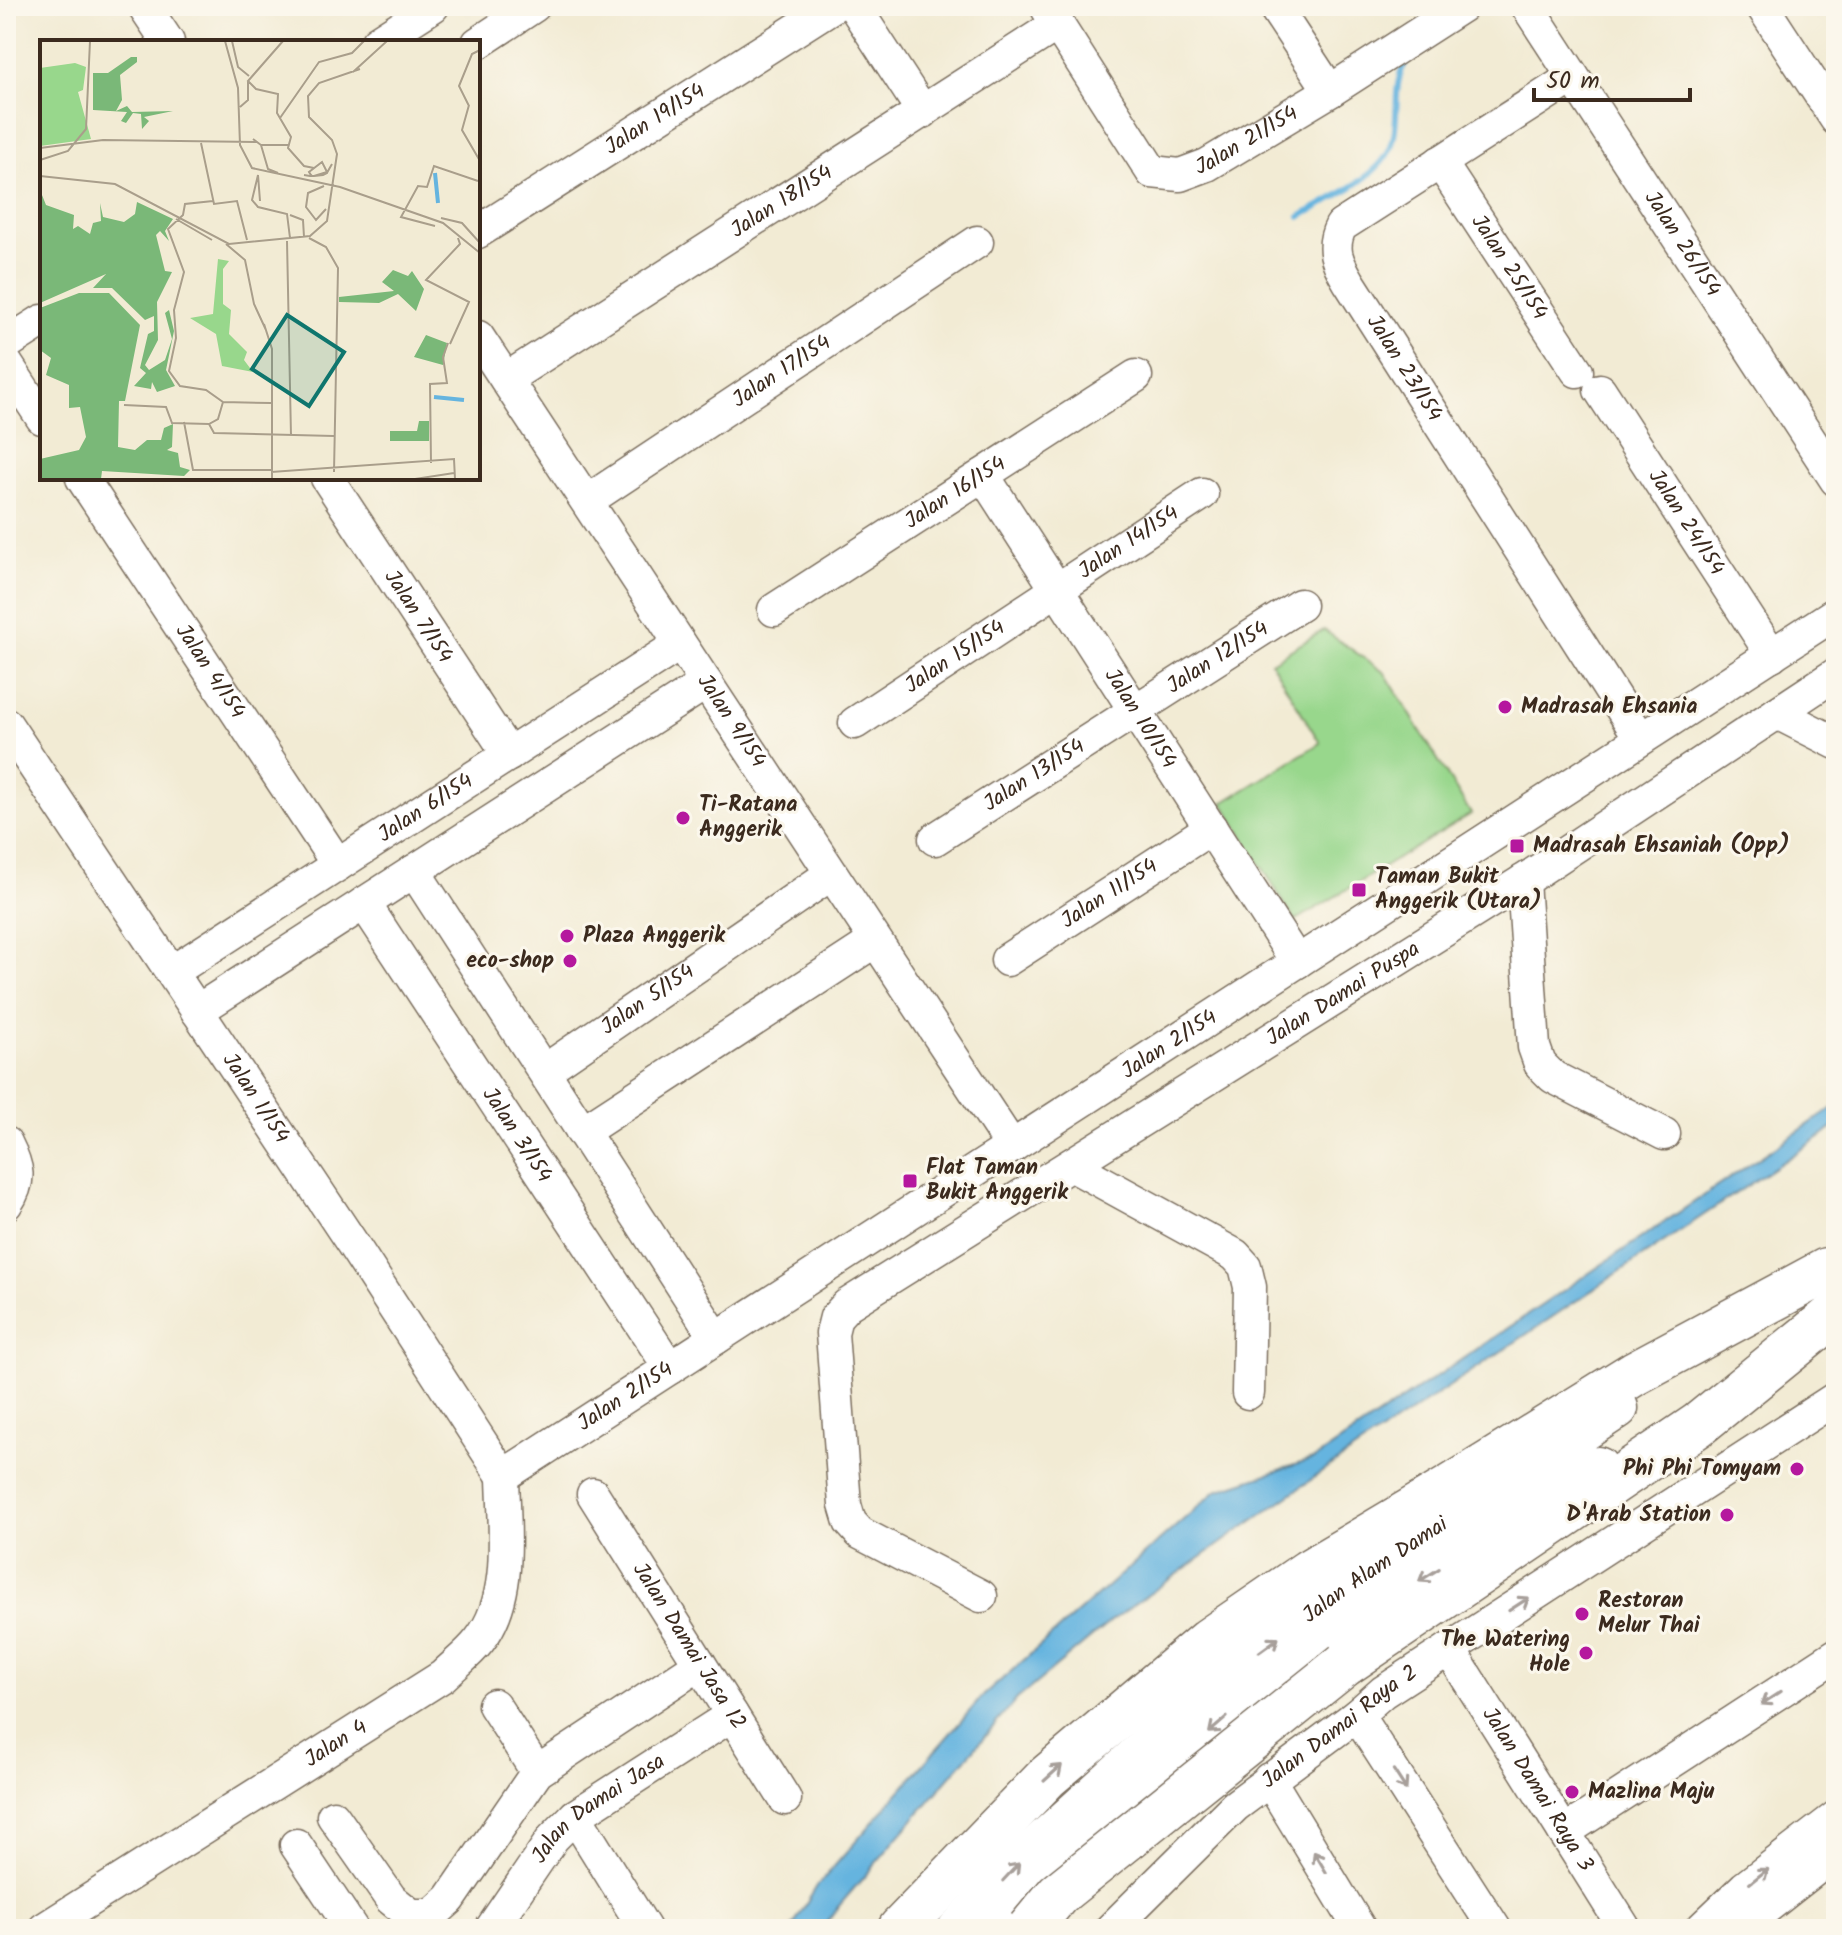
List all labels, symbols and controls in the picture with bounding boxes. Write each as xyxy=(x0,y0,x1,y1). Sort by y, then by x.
inset map xyxy=(40,40,480,480)
scale bar xyxy=(1534,52,1690,102)
text: 50 m xyxy=(1546,62,1600,101)
street label: Jalan 19/154 xyxy=(598,74,712,164)
street label: Jalan 21/154 xyxy=(1190,96,1305,185)
street label: Jalan 18/154 xyxy=(724,156,840,248)
street label: Jalan 26/154 xyxy=(1635,184,1730,304)
street label: Jalan 25/154 xyxy=(1461,208,1557,327)
street label: Jalan 23/154 xyxy=(1357,308,1451,429)
street label: Jalan 17/154 xyxy=(725,326,839,417)
street label: Jalan 16/154 xyxy=(898,447,1013,539)
street label: Jalan 24/154 xyxy=(1639,462,1734,583)
street label: Jalan 14/154 xyxy=(1071,496,1186,589)
street label: Jalan 7/154 xyxy=(374,563,462,671)
street label: Jalan 15/154 xyxy=(898,611,1013,703)
street label: Jalan 12/154 xyxy=(1160,612,1276,704)
street label: Jalan 4/154 xyxy=(166,617,254,726)
street label: Jalan 10/154 xyxy=(1095,662,1186,776)
street label: Jalan 9/154 xyxy=(687,667,775,775)
place label: Madrasah Ehsania xyxy=(1521,690,1697,725)
marker: Madrasah Ehsania xyxy=(1496,698,1514,716)
street label: Jalan 13/154 xyxy=(976,730,1092,821)
street label: Jalan 6/154 xyxy=(371,764,480,852)
place label: Ti-Ratana Anggerik xyxy=(699,788,797,848)
marker: Ti-Ratana Anggerik xyxy=(674,809,692,827)
place label: Madrasah Ehsaniah (Opp) xyxy=(1533,829,1790,864)
marker: Madrasah Ehsaniah (Opp) xyxy=(1508,837,1526,855)
street label: Jalan 11/154 xyxy=(1054,849,1165,938)
place label: Taman Bukit Anggerik (Utara) xyxy=(1375,860,1542,920)
marker: Taman Bukit Anggerik (Utara) xyxy=(1350,881,1368,899)
place label: Plaza Anggerik xyxy=(583,919,726,954)
marker: Plaza Anggerik xyxy=(558,927,576,945)
street label: Jalan Damai Puspa xyxy=(1259,932,1427,1055)
place label: eco-shop xyxy=(466,944,554,979)
marker: eco-shop xyxy=(561,952,579,970)
street label: Jalan 5/154 xyxy=(594,955,702,1045)
street label: Jalan 2/154 xyxy=(1115,1000,1225,1089)
street label: Jalan 1/154 xyxy=(213,1046,299,1151)
street label: Jalan 3/154 xyxy=(472,1080,561,1190)
place label: Flat Taman Bukit Anggerik xyxy=(926,1151,1069,1211)
marker: Flat Taman Bukit Anggerik xyxy=(901,1172,919,1190)
street label: Jalan 2/154 xyxy=(571,1353,681,1441)
place label: Phi Phi Tomyam xyxy=(1623,1452,1781,1487)
marker: Phi Phi Tomyam xyxy=(1788,1460,1806,1478)
place label: D'Arab Station xyxy=(1566,1498,1711,1533)
marker: D'Arab Station xyxy=(1718,1506,1736,1524)
street label: Jalan Alam Damai xyxy=(1295,1507,1456,1633)
street label: Jalan Damai Jasa 12 xyxy=(623,1556,755,1737)
one-way arrow xyxy=(1419,1566,1441,1583)
place label: Restoran Melur Thai xyxy=(1598,1584,1701,1644)
one-way arrow xyxy=(1507,1595,1530,1611)
marker: Restoran Melur Thai xyxy=(1573,1605,1591,1623)
place label: The Watering Hole xyxy=(1441,1623,1570,1683)
one-way arrow xyxy=(1258,1637,1280,1654)
marker: The Watering Hole xyxy=(1577,1644,1595,1662)
street label: Jalan Damai Raya 2 xyxy=(1254,1656,1425,1798)
one-way arrow xyxy=(1760,1689,1782,1706)
street label: Jalan Damai Raya 3 xyxy=(1472,1700,1602,1879)
street label: Jalan 4 xyxy=(298,1710,375,1777)
one-way arrow xyxy=(1208,1716,1228,1734)
street label: Jalan Damai Jasa xyxy=(523,1745,672,1871)
one-way arrow xyxy=(1042,1764,1062,1782)
one-way arrow xyxy=(1393,1768,1409,1791)
place label: Mazlina Maju xyxy=(1588,1775,1714,1810)
marker: Mazlina Maju xyxy=(1563,1783,1581,1801)
one-way arrow xyxy=(1312,1851,1328,1874)
one-way arrow xyxy=(1002,1862,1021,1882)
one-way arrow xyxy=(1748,1868,1769,1885)

